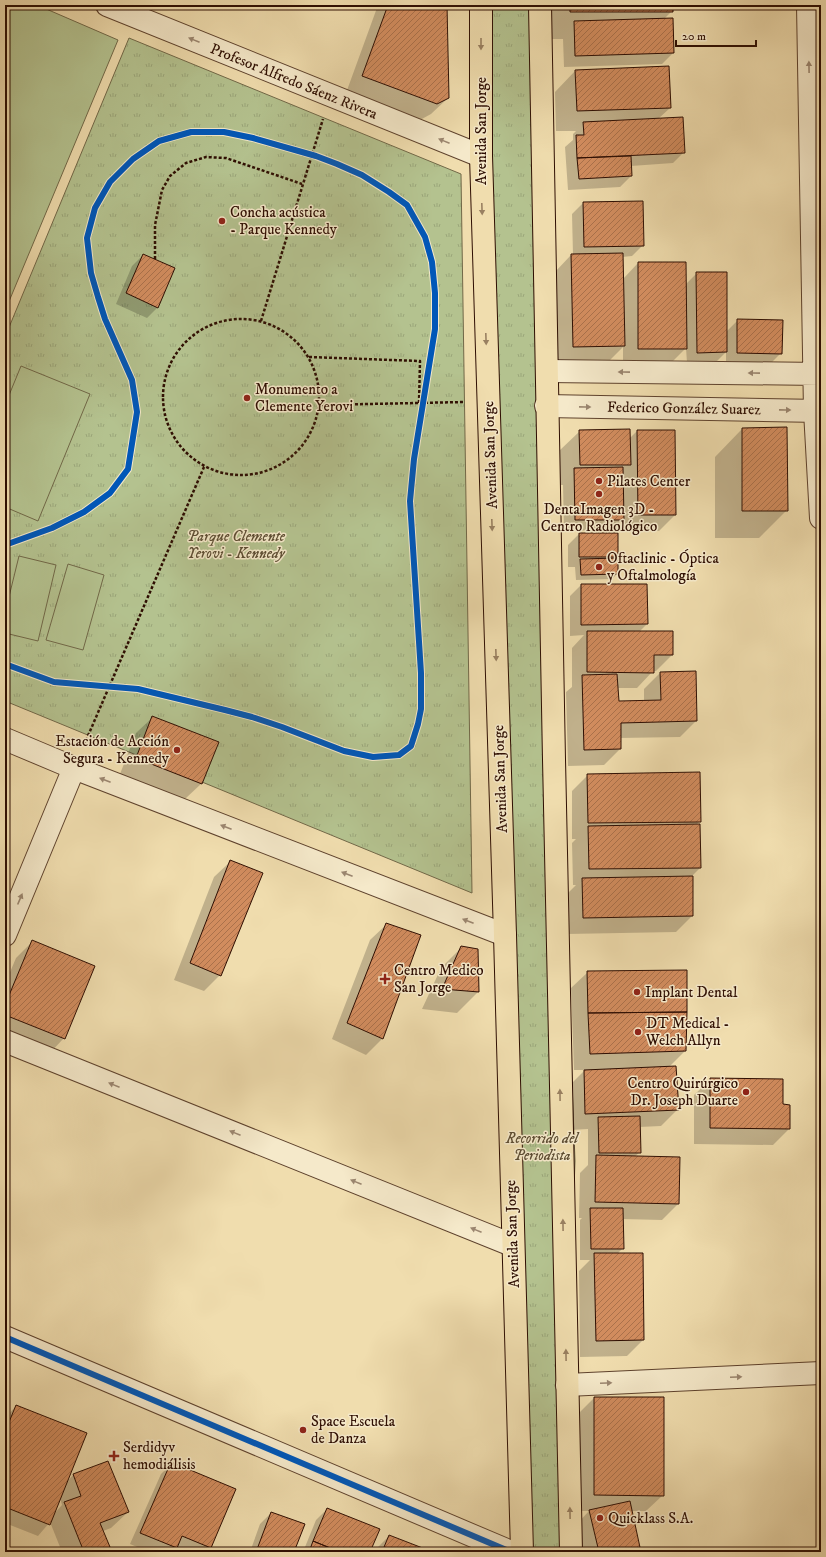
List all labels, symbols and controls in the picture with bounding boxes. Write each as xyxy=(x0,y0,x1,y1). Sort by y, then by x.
scale bar xyxy=(676,22,756,48)
text: 20 m xyxy=(682,29,706,44)
one-way arrow xyxy=(188,37,200,43)
one-way arrow xyxy=(478,38,484,51)
street label: Profesor Alfredo Sáenz Rivera xyxy=(207,39,381,124)
one-way arrow xyxy=(806,60,812,73)
street label: Avenida San Jorge xyxy=(472,77,491,185)
one-way arrow xyxy=(438,138,450,144)
place label: Concha acústica - Parque Kennedy xyxy=(230,203,338,239)
one-way arrow xyxy=(479,203,486,215)
marker: Concha acústica - Parque Kennedy xyxy=(217,216,227,226)
one-way arrow xyxy=(483,333,489,346)
one-way arrow xyxy=(617,369,630,375)
one-way arrow xyxy=(747,370,760,376)
place label: Monumento a Clemente Yerovi xyxy=(255,380,353,416)
marker: Monumento a Clemente Yerovi xyxy=(242,393,252,403)
street label: Federico González Suarez xyxy=(607,398,762,419)
street label: Avenida San Jorge xyxy=(479,401,502,509)
one-way arrow xyxy=(579,404,592,410)
one-way arrow xyxy=(779,407,791,414)
place label: Pilates Center xyxy=(607,472,691,491)
marker: Pilates Center xyxy=(594,476,604,486)
marker: DentaImagen 3D - Centro Radiológico xyxy=(594,489,604,499)
place label: DentaImagen 3D - Centro Radiológico xyxy=(541,500,657,536)
one-way arrow xyxy=(489,519,495,532)
park label: Parque Clemente Yerovi - Kennedy xyxy=(187,527,286,563)
place label: Oftaclinic - Óptica y Oftalmología xyxy=(607,549,719,585)
marker: Oftaclinic - Óptica y Oftalmología xyxy=(594,562,604,572)
one-way arrow xyxy=(493,649,499,662)
street label: Avenida San Jorge xyxy=(489,725,512,833)
place label: Estación de Acción Segura - Kennedy xyxy=(55,732,170,768)
marker: Estación de Acción Segura - Kennedy xyxy=(172,745,182,755)
one-way arrow xyxy=(98,776,110,782)
one-way arrow xyxy=(219,823,231,829)
one-way arrow xyxy=(341,870,353,876)
one-way arrow xyxy=(17,894,23,905)
one-way arrow xyxy=(462,917,474,923)
place label: Centro Medico San Jorge xyxy=(394,961,484,997)
marker: Centro Medico San Jorge xyxy=(379,973,391,985)
place label: Implant Dental xyxy=(645,983,738,1002)
marker: Implant Dental xyxy=(632,987,642,997)
place label: DT Medical - Welch Allyn xyxy=(645,1014,729,1050)
marker: DT Medical - Welch Allyn xyxy=(633,1027,643,1037)
place label: Centro Quirúrgico Dr. Joseph Duarte xyxy=(628,1074,738,1110)
one-way arrow xyxy=(109,1082,120,1088)
marker: Centro Quirúrgico Dr. Joseph Duarte xyxy=(741,1087,751,1097)
one-way arrow xyxy=(557,1088,563,1101)
park label: Recorrido del Periodista xyxy=(505,1129,580,1165)
one-way arrow xyxy=(228,1130,240,1136)
one-way arrow xyxy=(349,1178,361,1184)
street label: Avenida San Jorge xyxy=(501,1180,524,1288)
one-way arrow xyxy=(560,1218,566,1231)
one-way arrow xyxy=(470,1227,482,1233)
one-way arrow xyxy=(563,1349,570,1361)
one-way arrow xyxy=(730,1374,742,1381)
one-way arrow xyxy=(600,1380,613,1386)
place label: Space Escuela de Danza xyxy=(311,1412,396,1448)
marker: Space Escuela de Danza xyxy=(298,1425,308,1435)
place label: Serdidyv hemodiálisis xyxy=(123,1438,196,1474)
marker: Serdidyv hemodiálisis xyxy=(108,1450,120,1462)
one-way arrow xyxy=(567,1507,574,1519)
place label: Quicklass S.A. xyxy=(608,1509,693,1528)
marker: Quicklass S.A. xyxy=(595,1513,605,1523)

